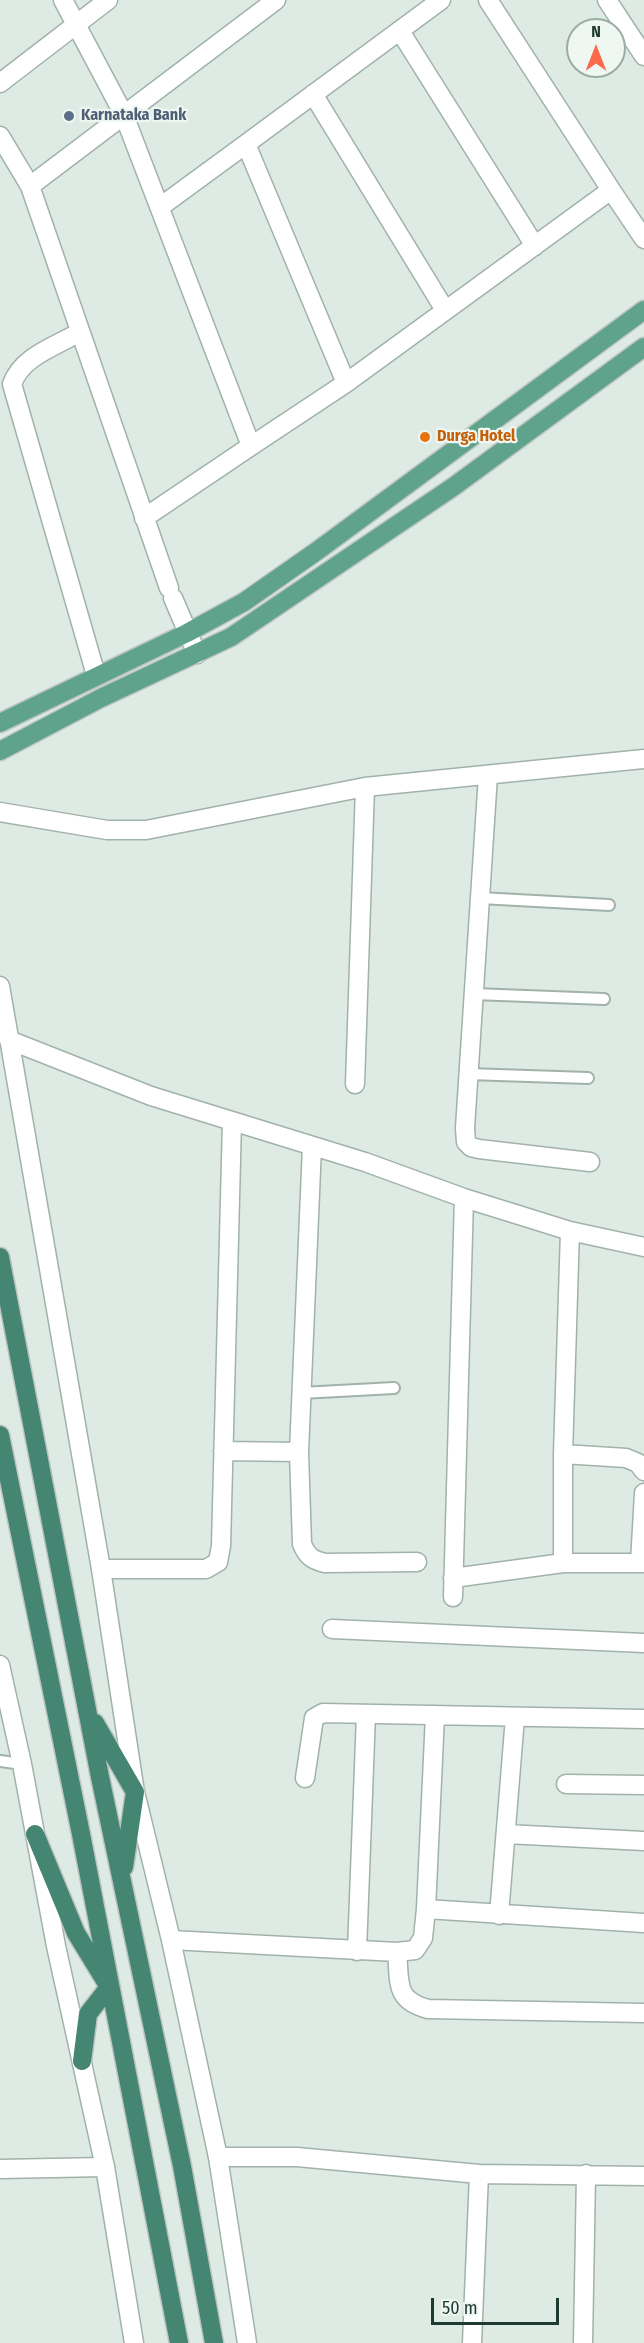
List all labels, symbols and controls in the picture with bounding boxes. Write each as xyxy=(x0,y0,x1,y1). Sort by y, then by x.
north arrow xyxy=(566,18,626,78)
text: N xyxy=(591,22,601,41)
place label: Karnataka Bank xyxy=(81,106,186,126)
marker: Karnataka Bank xyxy=(62,109,76,123)
place label: Durga Hotel xyxy=(437,427,515,447)
marker: Durga Hotel xyxy=(418,430,432,444)
scale bar xyxy=(434,2286,562,2324)
text: 50 m xyxy=(442,2297,478,2319)

